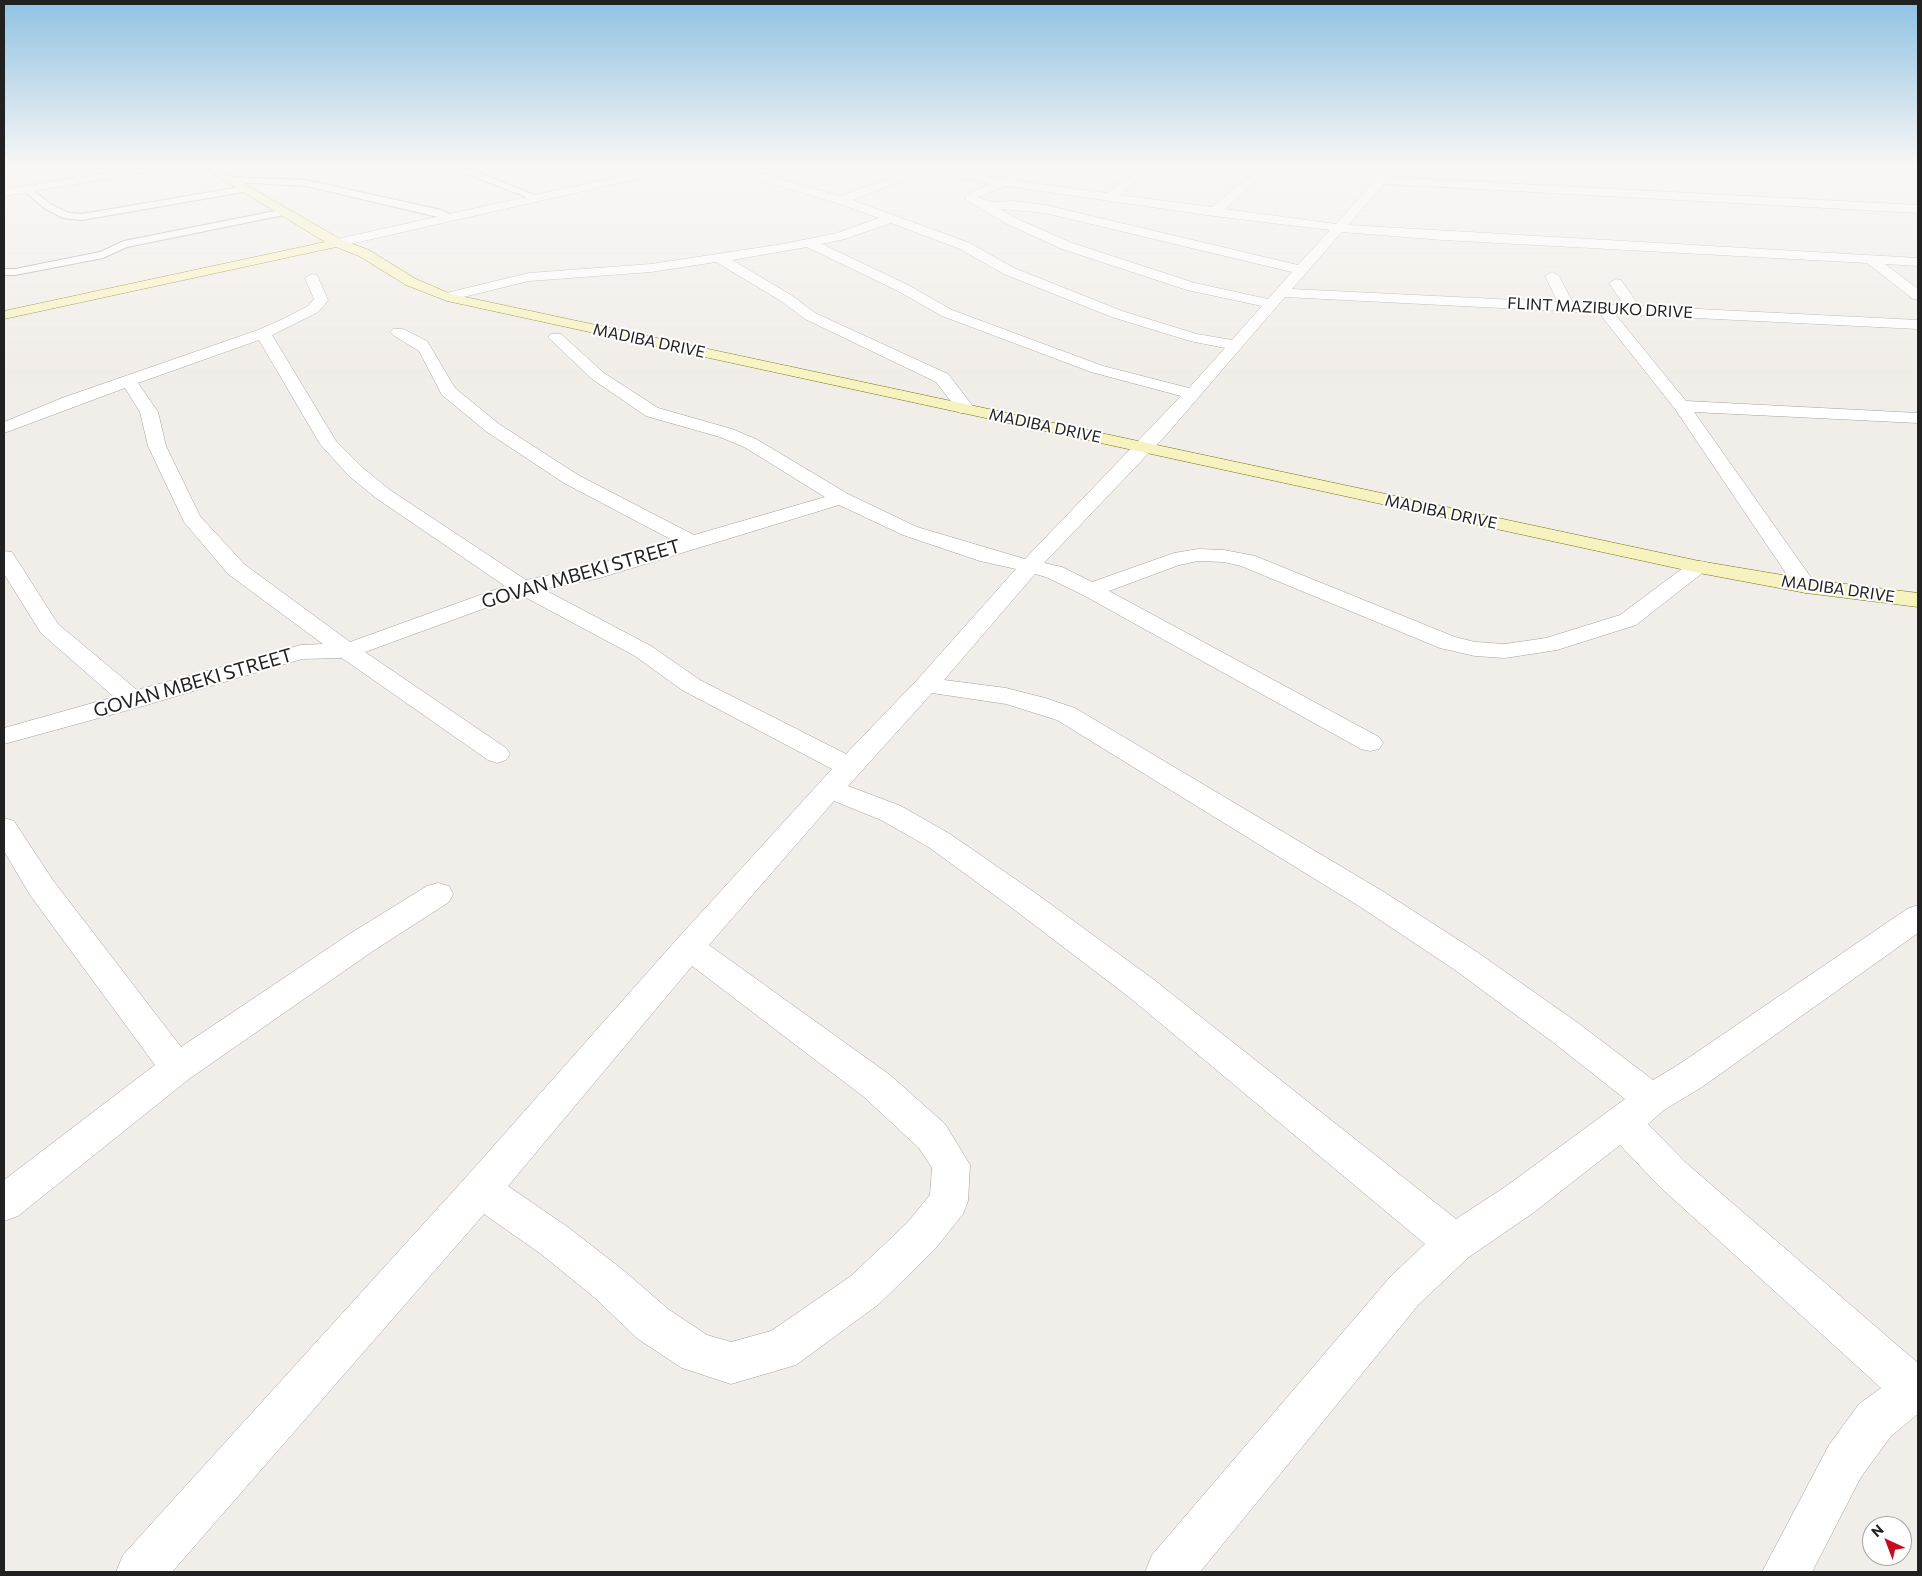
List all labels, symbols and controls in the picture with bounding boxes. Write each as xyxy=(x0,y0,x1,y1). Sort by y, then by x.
street label: FLINT MAZIBUKO DRIVE xyxy=(1507,294,1693,322)
street label: MADIBA DRIVE xyxy=(591,320,707,362)
street label: MADIBA DRIVE xyxy=(987,405,1103,447)
street label: MADIBA DRIVE xyxy=(1383,491,1499,533)
street label: GOVAN MBEKI STREET xyxy=(479,535,683,613)
street label: MADIBA DRIVE xyxy=(1780,572,1896,606)
street label: GOVAN MBEKI STREET xyxy=(91,644,295,722)
north arrow xyxy=(1862,1516,1912,1566)
text: N xyxy=(1867,1521,1887,1540)

